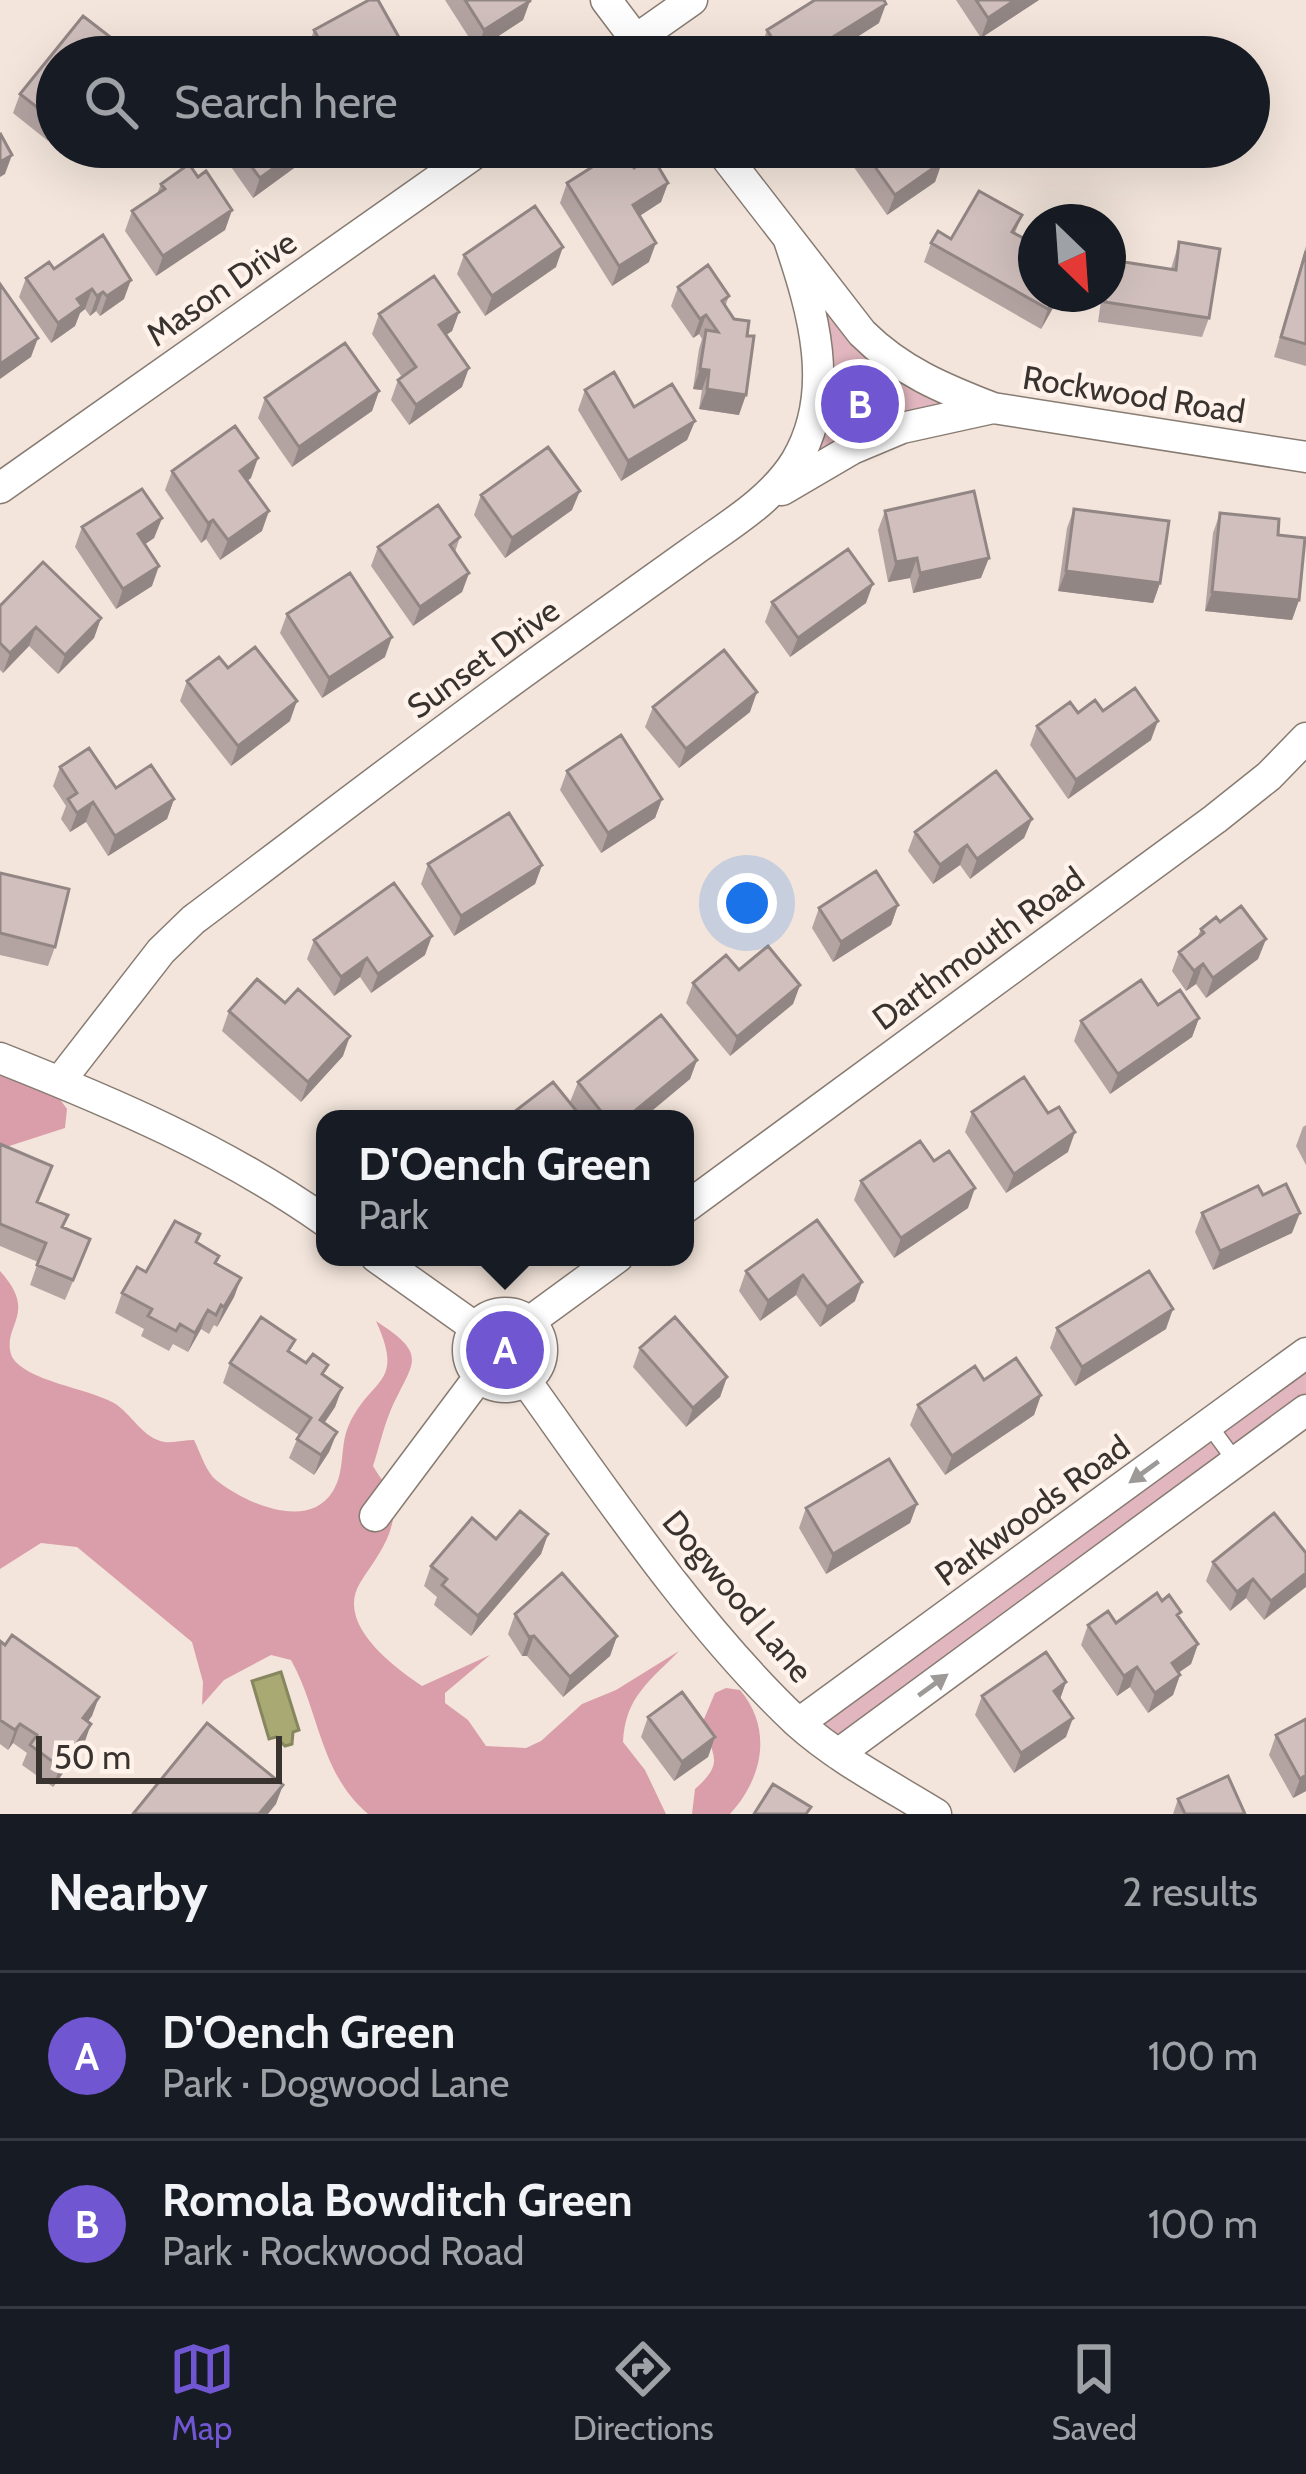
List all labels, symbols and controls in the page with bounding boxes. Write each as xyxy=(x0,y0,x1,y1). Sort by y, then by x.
search box xyxy=(36,36,1270,168)
icon: search xyxy=(78,69,144,135)
text: Search here xyxy=(174,75,398,129)
north arrow xyxy=(1018,204,1126,312)
street label: Mason Drive xyxy=(138,222,304,354)
street label: Rockwood Road xyxy=(1020,357,1248,431)
pin: B xyxy=(821,359,899,449)
street label: Sunset Drive xyxy=(399,590,567,726)
street label: Darthmouth Road xyxy=(865,858,1091,1038)
your location xyxy=(717,873,777,933)
popup xyxy=(316,1110,694,1266)
text: D'Oench Green xyxy=(358,1137,652,1191)
text: Park xyxy=(358,1191,429,1239)
pin: A xyxy=(466,1305,544,1395)
street label: Parkwoods Road xyxy=(927,1426,1137,1594)
one-way arrow xyxy=(1128,1460,1160,1484)
street label: Dogwood Lane xyxy=(655,1502,821,1690)
one-way arrow xyxy=(917,1674,949,1697)
scale bar xyxy=(36,1730,282,1783)
text: 50 m xyxy=(54,1737,131,1777)
text: Nearby xyxy=(48,1861,208,1923)
text: 2 results xyxy=(1122,1868,1258,1916)
text: D'Oench Green xyxy=(162,2005,455,2059)
text: A xyxy=(75,2032,99,2080)
text: 100 m xyxy=(1148,2032,1258,2080)
text: Park · Dogwood Lane xyxy=(162,2059,510,2107)
text: Romola Bowditch Green xyxy=(162,2173,633,2227)
text: B xyxy=(75,2200,99,2248)
text: 100 m xyxy=(1148,2200,1258,2248)
text: Park · Rockwood Road xyxy=(162,2227,525,2275)
tab: Map xyxy=(169,2336,235,2448)
tab: Directions xyxy=(573,2336,714,2448)
tab: Saved xyxy=(1051,2336,1137,2448)

